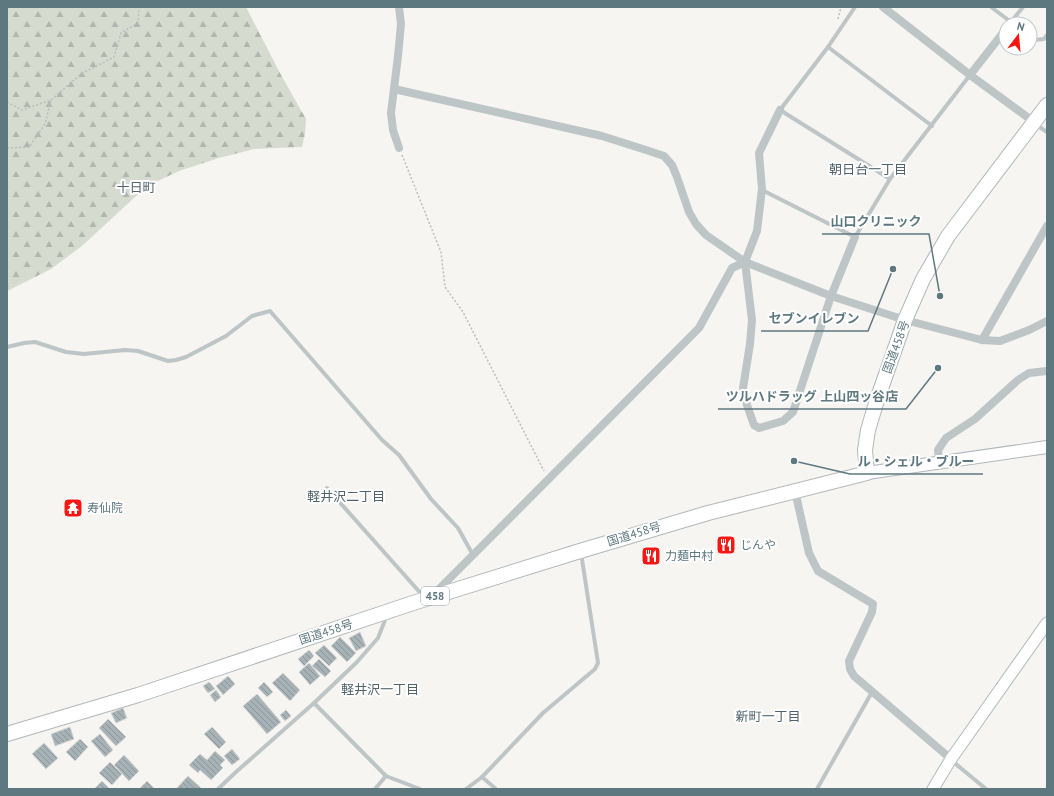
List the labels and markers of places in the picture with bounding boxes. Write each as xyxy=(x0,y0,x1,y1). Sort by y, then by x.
callout: 山口クリニック xyxy=(822,209,929,234)
callout: セブンイレブン xyxy=(761,306,868,331)
callout: ツルハドラッグ 上山四ッ谷店 xyxy=(718,384,906,409)
callout: ル・シェル・ブルー xyxy=(850,449,983,474)
temple icon: 寿仙院 xyxy=(62,497,84,519)
place label: 寿仙院 xyxy=(87,500,123,515)
restaurant icon: じんや xyxy=(715,534,737,556)
place label: じんや xyxy=(740,537,776,552)
restaurant icon: 力麺中村 xyxy=(640,545,662,567)
place label: 力麺中村 xyxy=(665,548,714,563)

